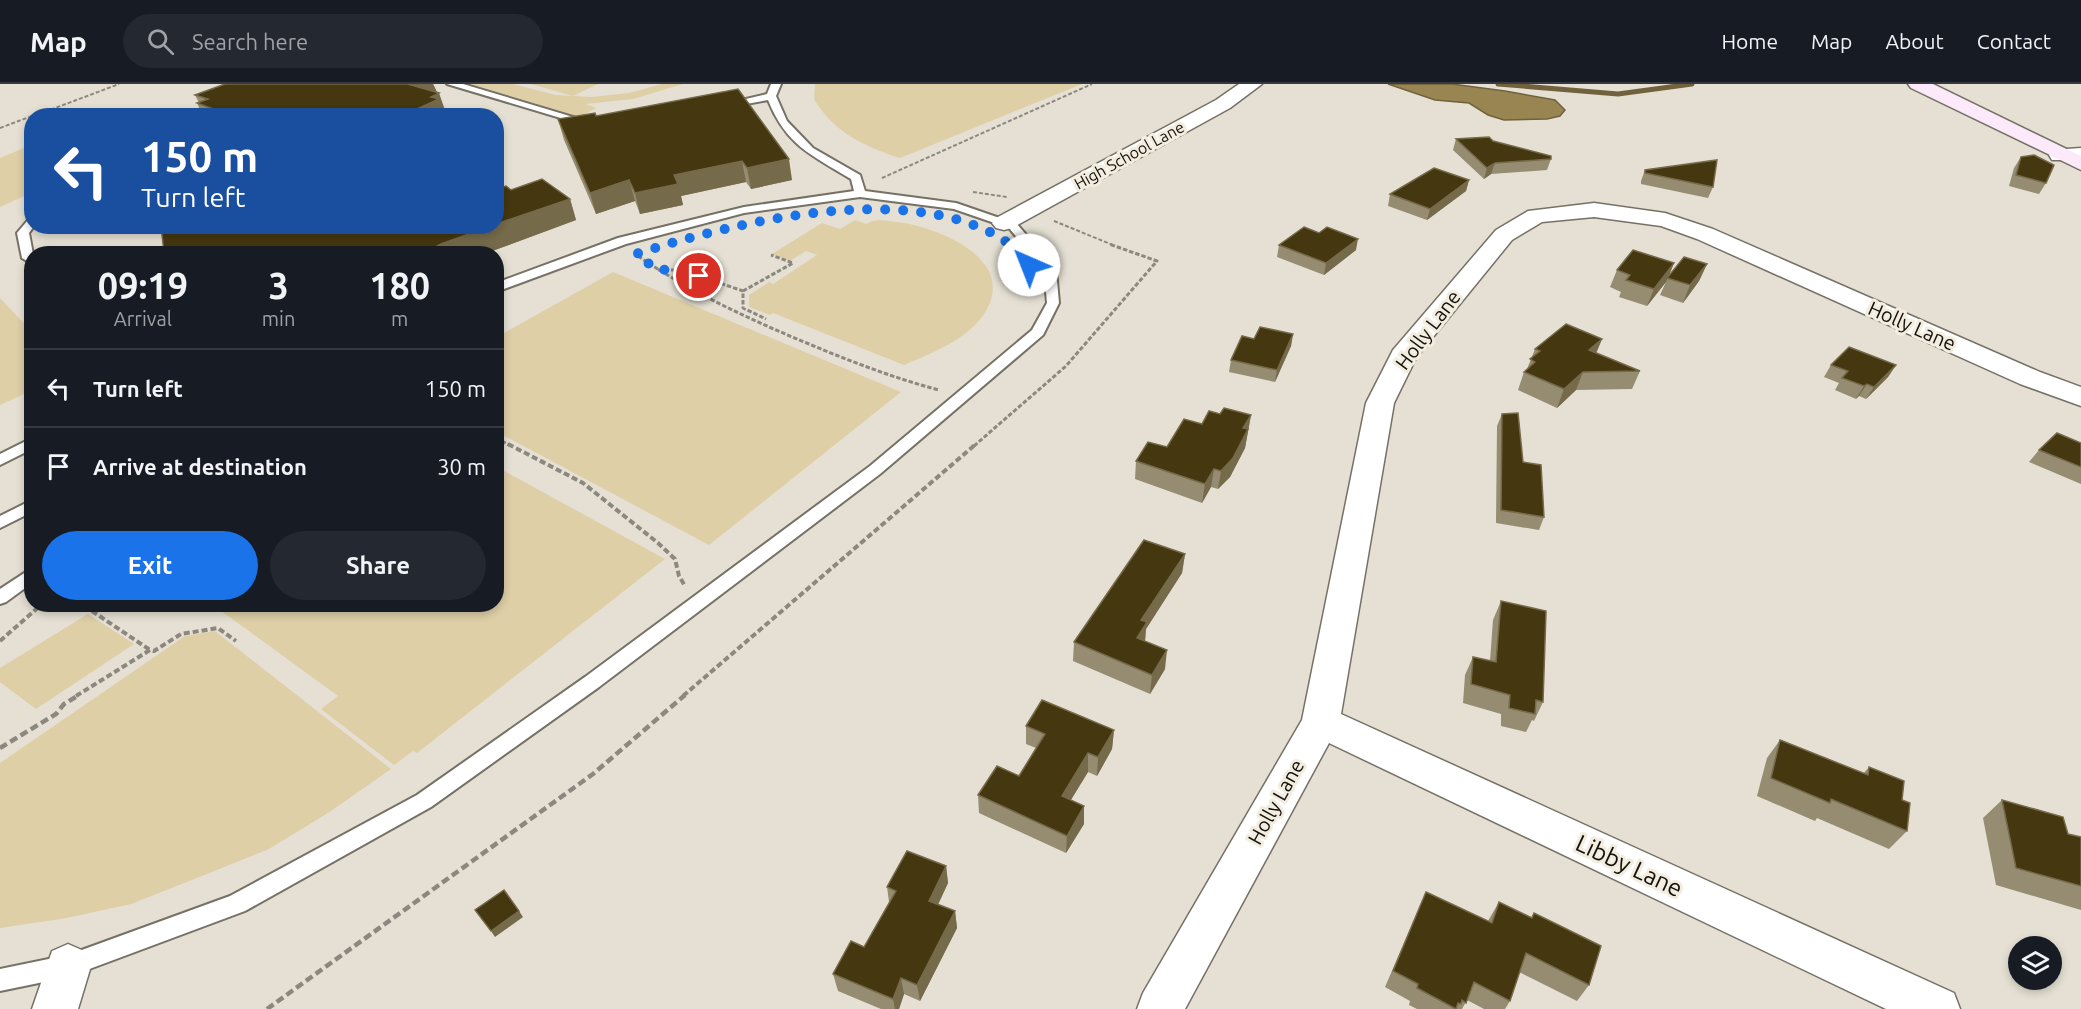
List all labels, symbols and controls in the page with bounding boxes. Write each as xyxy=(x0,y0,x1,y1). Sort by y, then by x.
search box xyxy=(123,14,543,68)
icon: search xyxy=(144,25,177,58)
text: Map xyxy=(30,26,87,57)
text: Search here xyxy=(192,29,308,54)
text: Home xyxy=(1721,29,1778,53)
text: Map xyxy=(1811,29,1852,53)
text: About xyxy=(1885,29,1944,53)
text: Contact xyxy=(1977,29,2051,53)
street label: High School Lane xyxy=(1071,117,1187,193)
icon: left xyxy=(42,132,120,210)
text: 150 m xyxy=(141,133,258,180)
text: Turn left xyxy=(141,182,245,212)
position arrow xyxy=(997,233,1061,297)
pin xyxy=(673,250,724,301)
icon: arrive xyxy=(682,259,715,292)
text: 09:19 xyxy=(98,265,188,306)
text: 3 xyxy=(268,265,289,306)
text: 180 xyxy=(369,265,430,306)
street label: Holly Lane xyxy=(1390,286,1465,374)
street label: Holly Lane xyxy=(1865,296,1959,355)
text: Arrival xyxy=(114,307,172,330)
text: min xyxy=(262,307,295,330)
text: m xyxy=(391,307,408,330)
icon: left xyxy=(42,372,75,405)
text: Turn left xyxy=(93,376,183,401)
text: 150 m xyxy=(425,376,486,401)
icon: arrive xyxy=(42,450,75,483)
text: Arrive at destination xyxy=(93,454,307,479)
text: 30 m xyxy=(437,454,486,479)
button: Exit xyxy=(42,531,258,600)
button: Share xyxy=(270,531,486,600)
street label: Holly Lane xyxy=(1243,755,1308,848)
street label: Libby Lane xyxy=(1572,829,1687,902)
map controls xyxy=(2008,936,2062,990)
button: layers xyxy=(2008,936,2062,990)

